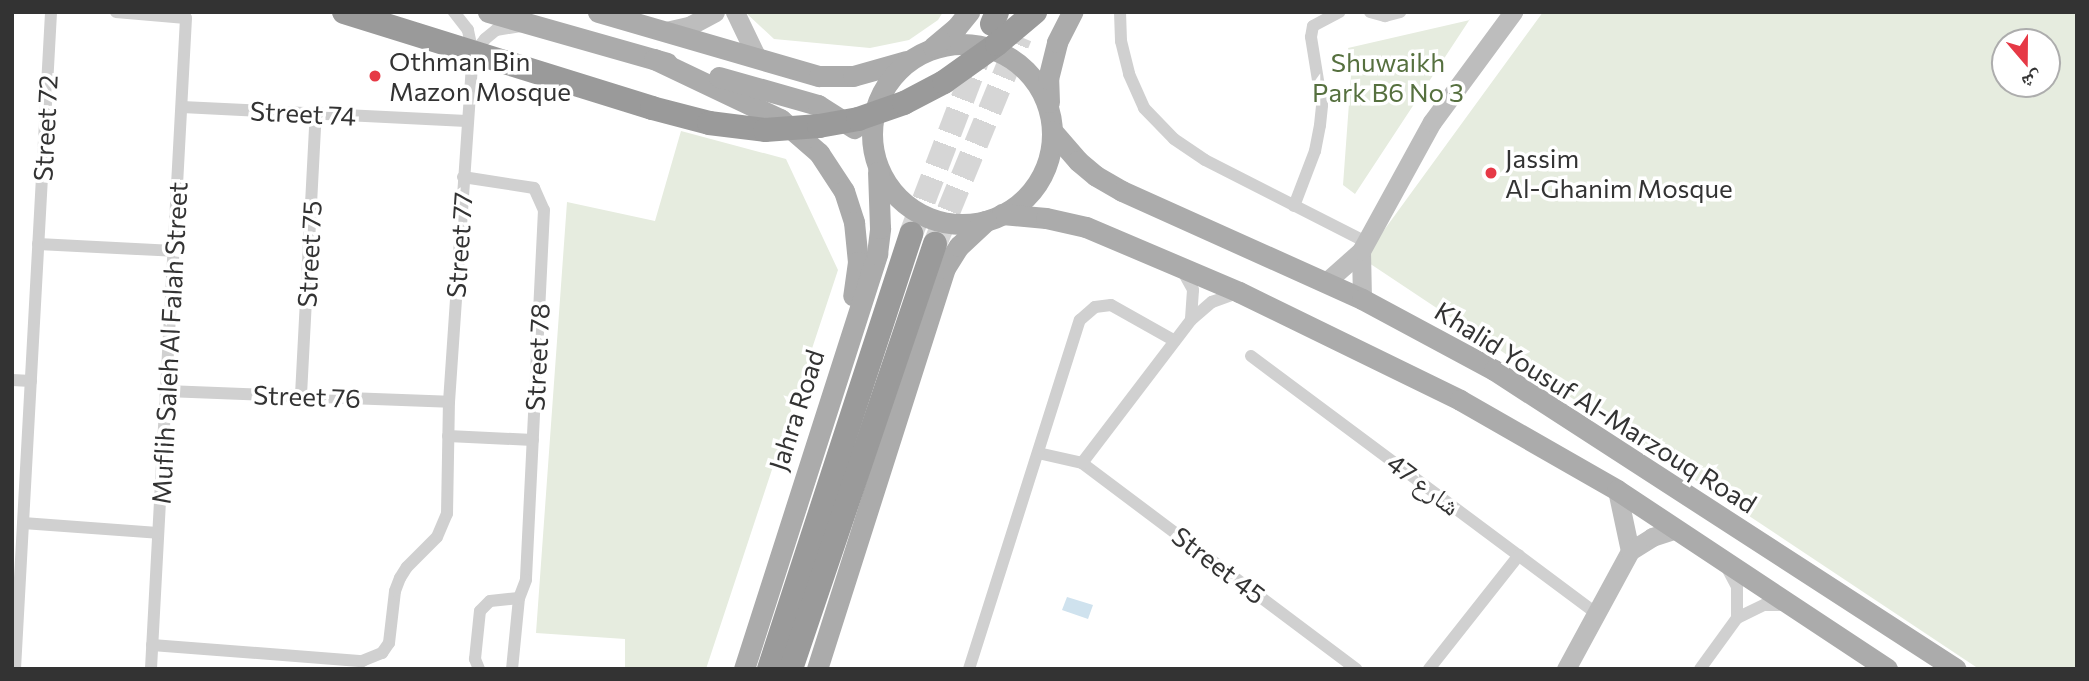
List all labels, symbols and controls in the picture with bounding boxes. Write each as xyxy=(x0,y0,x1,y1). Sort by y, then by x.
north arrow xyxy=(1991,28,2061,98)
place label: Othman Bin Mazon Mosque xyxy=(389,45,571,106)
park label: Shuwaikh Park B6 No 3 xyxy=(1312,46,1464,108)
text: ش xyxy=(2019,67,2046,96)
marker: Othman Bin Mazon Mosque xyxy=(367,68,383,84)
street label: Street 72 xyxy=(27,74,63,182)
street label: Street 74 xyxy=(249,95,357,131)
place label: Jassim Al-Ghanim Mosque xyxy=(1505,142,1733,204)
marker: Jassim Al-Ghanim Mosque xyxy=(1483,165,1499,181)
street label: Muflih Saleh Al Falah Street xyxy=(145,181,193,505)
street label: Street 77 xyxy=(440,191,478,299)
street label: Street 75 xyxy=(291,200,327,308)
street label: Khalid Yousuf Al-Marzouq Road xyxy=(1429,295,1763,519)
street label: Street 78 xyxy=(519,302,555,412)
street label: Jahra Road xyxy=(762,346,830,474)
street label: Street 76 xyxy=(253,379,361,413)
street label: شارع 47 xyxy=(1381,447,1467,521)
street label: Street 45 xyxy=(1166,520,1272,610)

